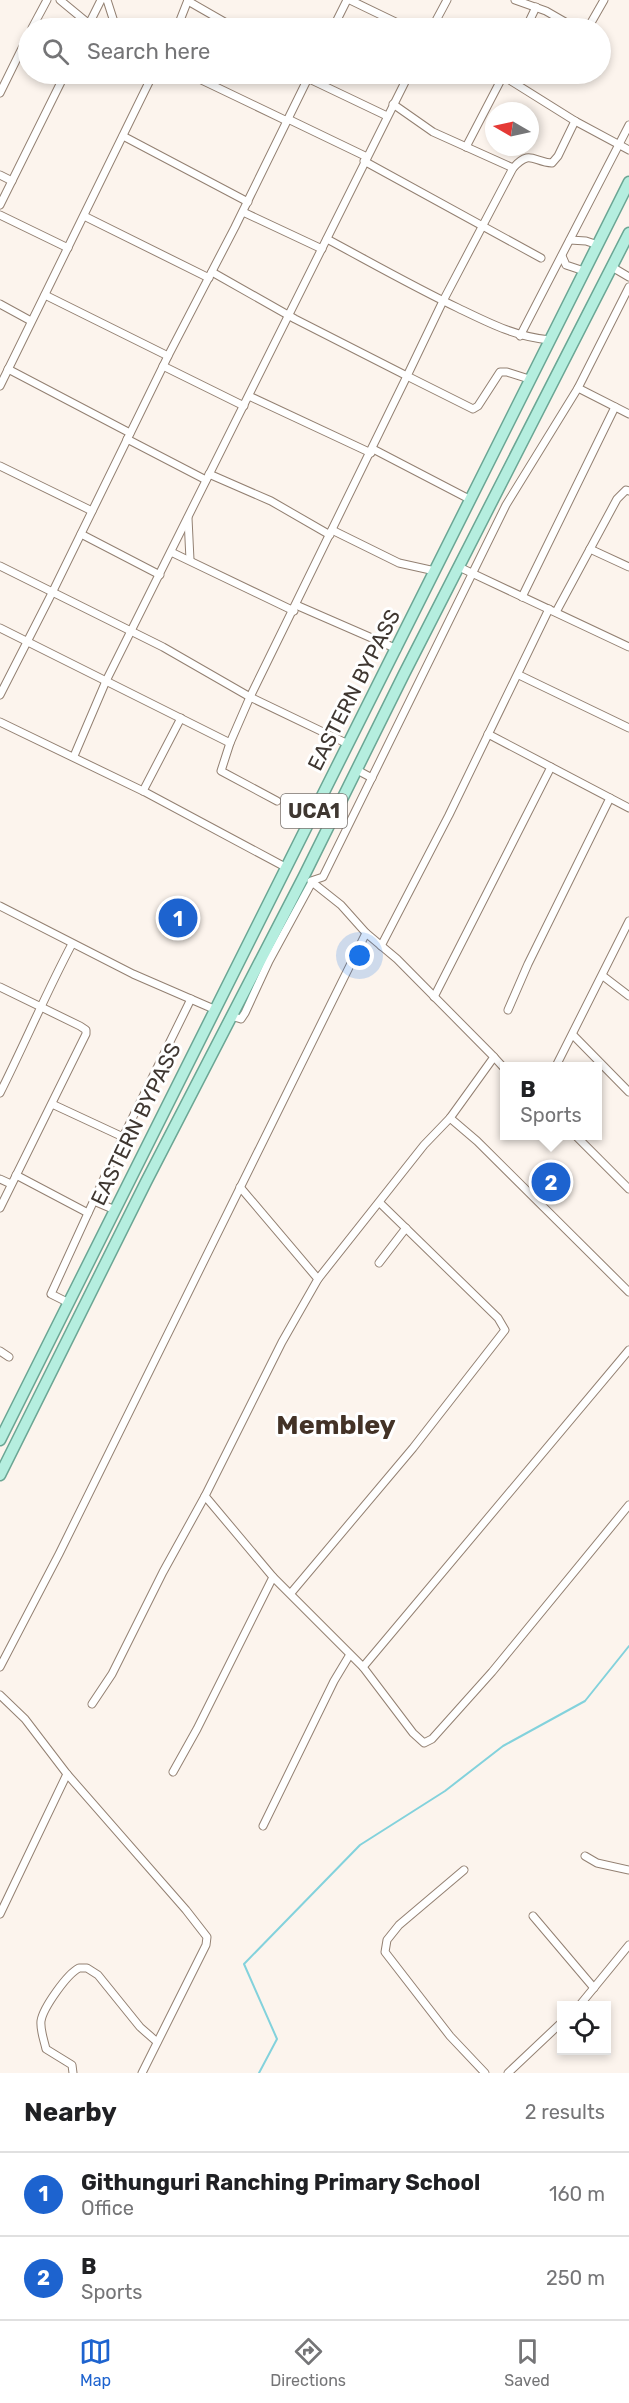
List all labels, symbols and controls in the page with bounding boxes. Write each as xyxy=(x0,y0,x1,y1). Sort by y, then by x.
search box xyxy=(18,18,611,84)
icon: search xyxy=(39,35,72,68)
text: Search here xyxy=(87,38,210,65)
north arrow xyxy=(485,102,539,156)
street label: EASTERN BYPASS xyxy=(302,605,405,775)
road number: UCA1 xyxy=(281,794,347,828)
pin: 1 xyxy=(158,896,198,940)
your location xyxy=(345,941,374,970)
street label: EASTERN BYPASS xyxy=(85,1038,186,1209)
popup xyxy=(500,1062,602,1140)
text: B xyxy=(520,1076,536,1103)
text: Sports xyxy=(520,1103,582,1127)
pin: 2 xyxy=(532,1160,570,1204)
district label: Membley xyxy=(276,1409,396,1441)
map controls xyxy=(557,2001,611,2055)
button: locate xyxy=(557,2001,611,2055)
text: Nearby xyxy=(24,2097,117,2128)
text: 2 results xyxy=(525,2100,605,2124)
text: Githunguri Ranching Primary School xyxy=(81,2169,480,2196)
text: 1 xyxy=(39,2182,48,2206)
text: 160 m xyxy=(549,2182,605,2206)
text: Office xyxy=(81,2196,134,2220)
text: B xyxy=(81,2253,97,2280)
text: 2 xyxy=(37,2266,50,2290)
text: 250 m xyxy=(546,2266,605,2290)
text: Sports xyxy=(81,2280,142,2304)
tab: Map xyxy=(79,2335,112,2390)
tab: Directions xyxy=(270,2335,346,2390)
tab: Saved xyxy=(504,2335,550,2390)

